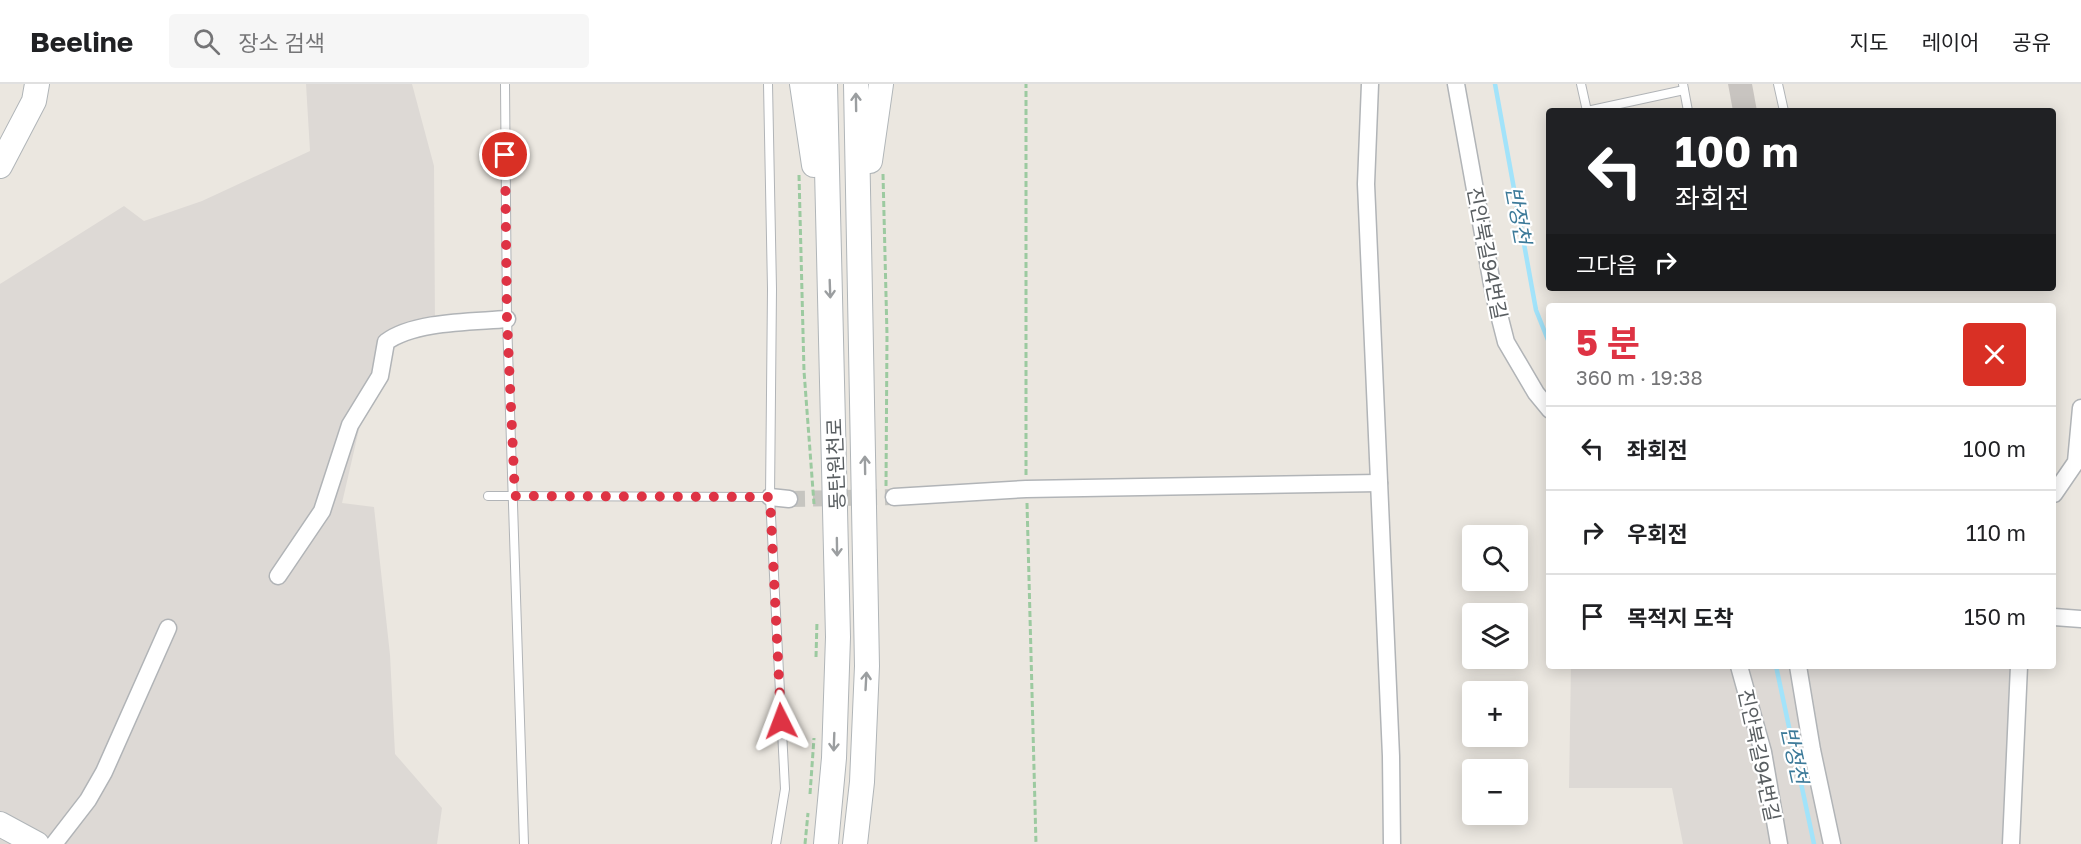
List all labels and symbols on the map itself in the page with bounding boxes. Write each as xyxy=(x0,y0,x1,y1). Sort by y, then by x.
one-way arrow xyxy=(851,93,862,113)
pin xyxy=(479,129,530,180)
water label: 반정천 xyxy=(1501,184,1537,248)
street label: 진안북길94번길 xyxy=(1463,185,1513,321)
one-way arrow xyxy=(825,279,836,299)
street label: 동탄원천로 xyxy=(821,418,849,510)
one-way arrow xyxy=(859,455,871,475)
one-way arrow xyxy=(831,537,843,557)
one-way arrow xyxy=(861,671,872,691)
street label: 진안북길94번길 xyxy=(1734,687,1786,823)
position arrow xyxy=(749,689,813,753)
water label: 반정천 xyxy=(1776,724,1814,789)
one-way arrow xyxy=(829,732,840,752)

